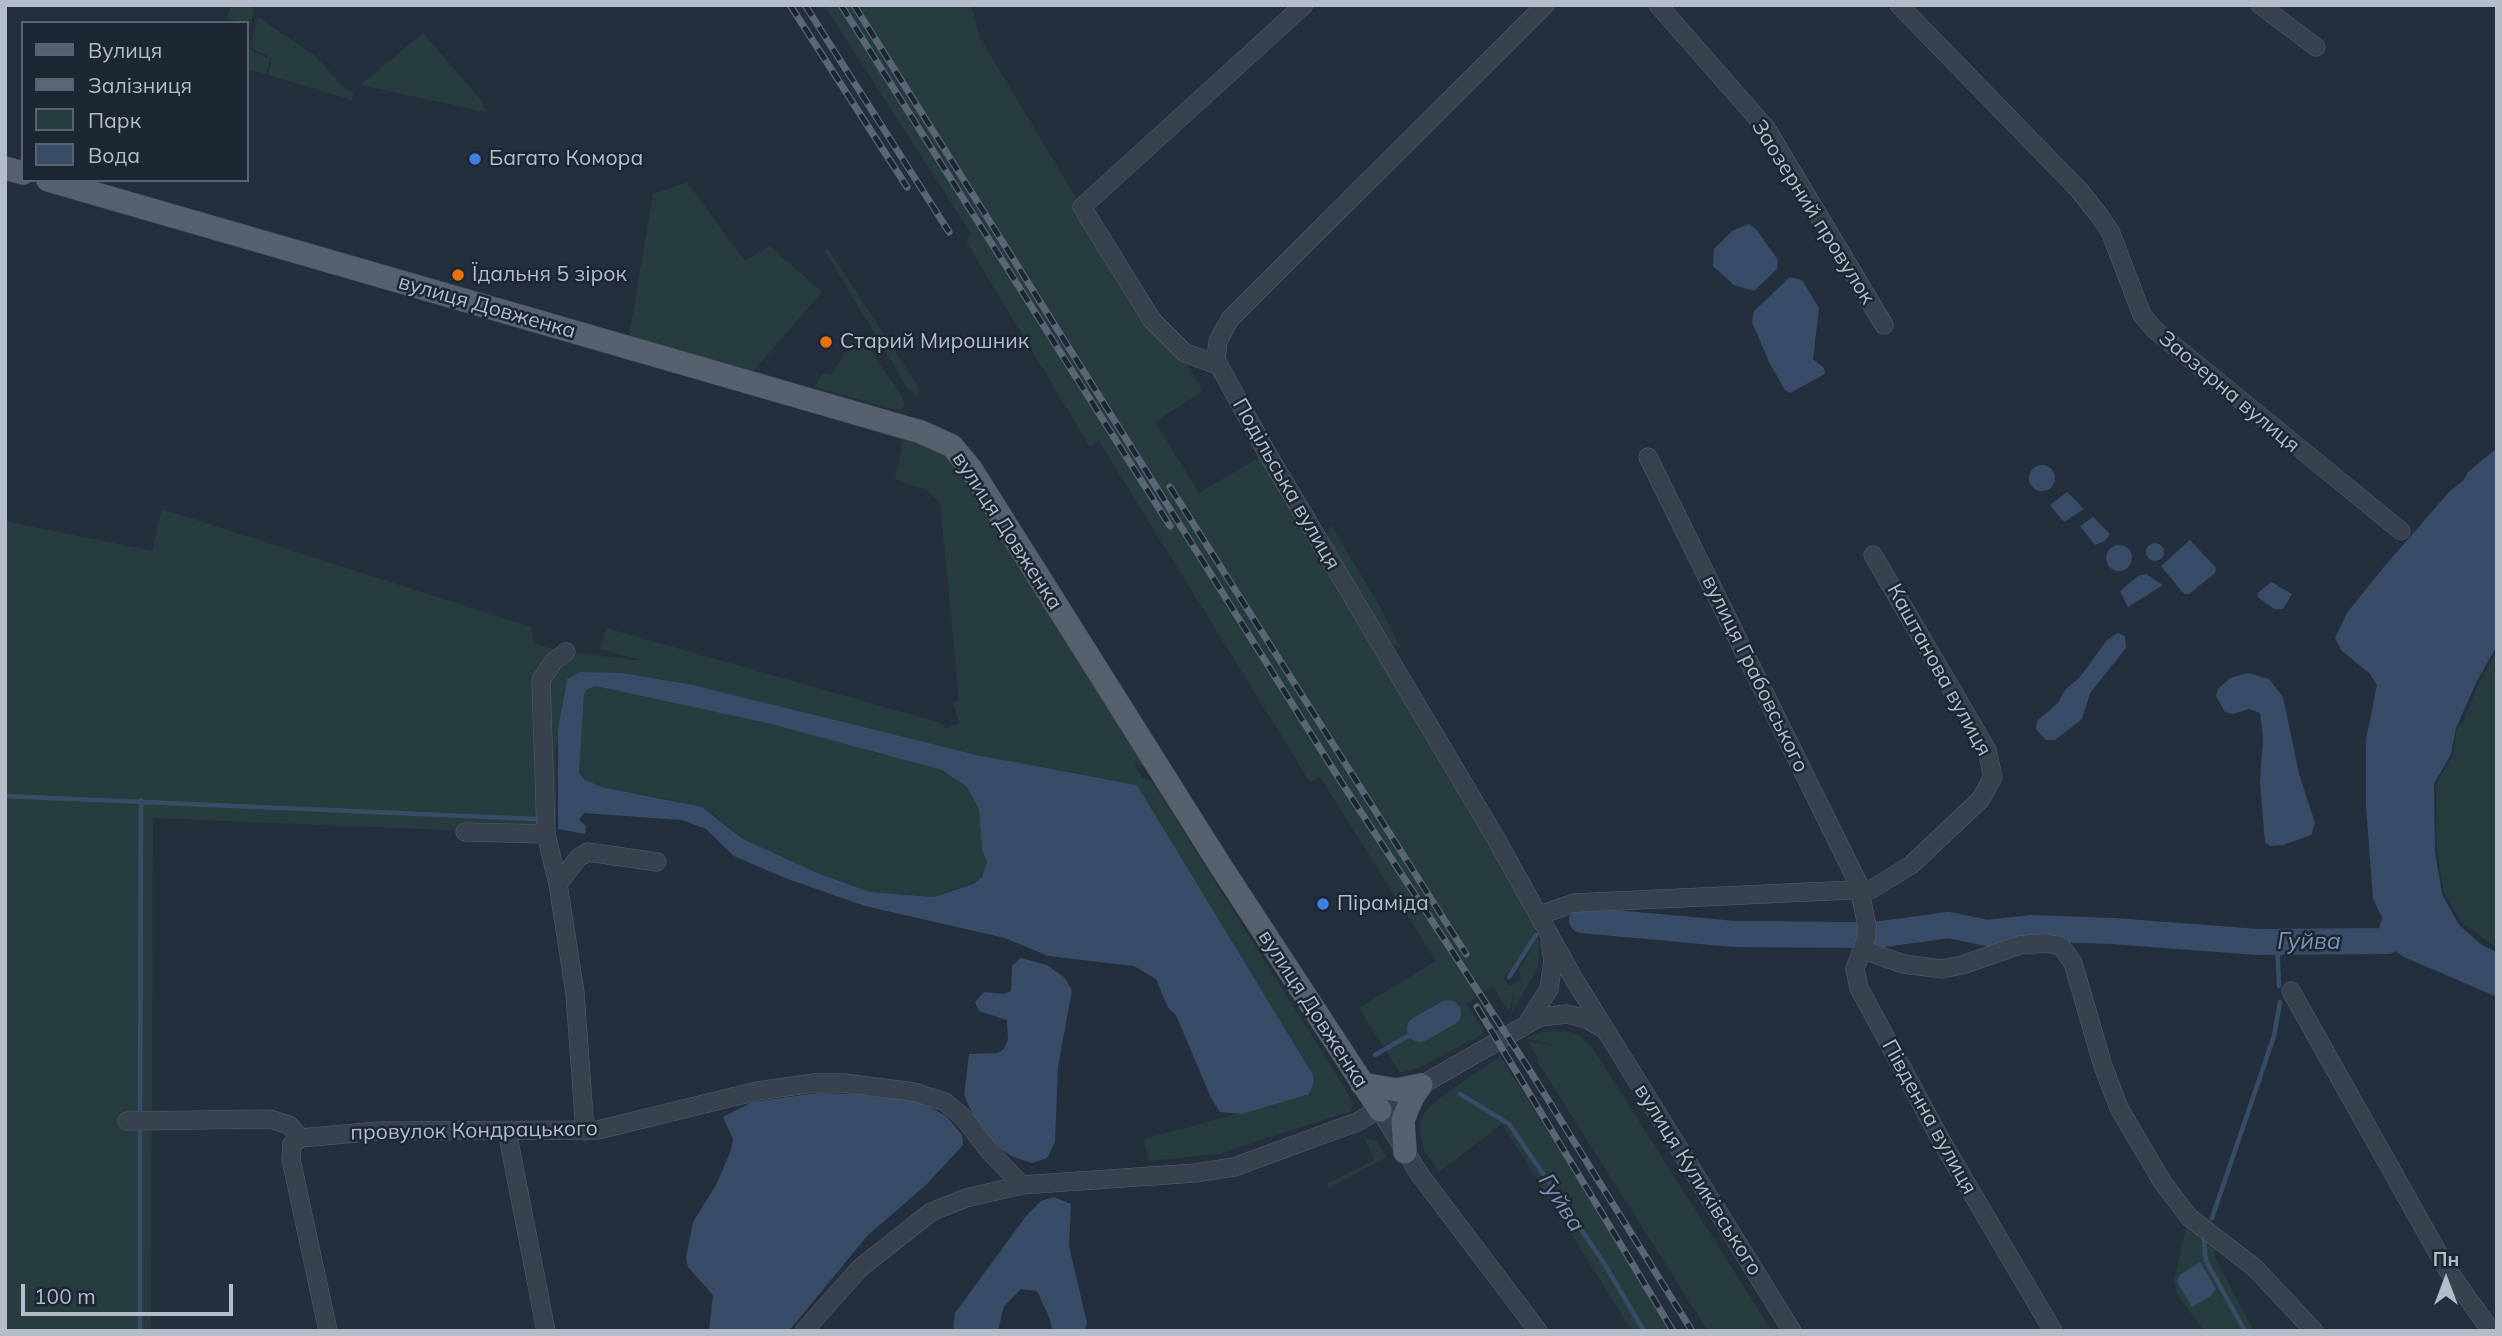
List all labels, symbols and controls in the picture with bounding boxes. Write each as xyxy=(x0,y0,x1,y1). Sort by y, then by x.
legend xyxy=(21,21,248,182)
text: Вулиця xyxy=(88,37,162,63)
text: Залізниця xyxy=(88,72,192,98)
text: Парк xyxy=(88,107,141,133)
street label: Заозерний провулок xyxy=(1746,115,1880,309)
text: Вода xyxy=(88,142,140,168)
place label: Багато Комора xyxy=(489,146,643,172)
marker: Багато Комора xyxy=(467,151,483,167)
place label: Їдальня 5 зірок xyxy=(472,262,627,288)
marker: Їдальня 5 зірок xyxy=(450,267,466,283)
street label: вулиця Довженка xyxy=(396,270,578,344)
street label: Заозерна вулиця xyxy=(2153,326,2305,458)
place label: Старий Мирошник xyxy=(840,329,1029,355)
marker: Старий Мирошник xyxy=(818,334,834,350)
street label: Подільська вулиця xyxy=(1227,394,1345,574)
street label: вулиця Довженка xyxy=(947,447,1067,615)
street label: вулиця Грабовського xyxy=(1696,571,1814,777)
street label: Каштанова вулиця xyxy=(1881,580,1997,760)
place label: Піраміда xyxy=(1337,891,1429,917)
marker: Піраміда xyxy=(1315,896,1331,912)
street label: вулиця Довженка xyxy=(1253,925,1373,1093)
water label: Гуйва xyxy=(2277,928,2341,956)
street label: Південна вулиця xyxy=(1876,1035,1982,1199)
street label: вулиця Куликівського xyxy=(1629,1079,1767,1281)
street label: провулок Кондрацького xyxy=(350,1116,598,1146)
water label: Гуйва xyxy=(1532,1169,1590,1237)
north arrow xyxy=(2411,1245,2481,1315)
text: Пн xyxy=(2433,1247,2459,1271)
scale bar xyxy=(24,1270,236,1314)
text: 100 m xyxy=(34,1283,96,1309)

